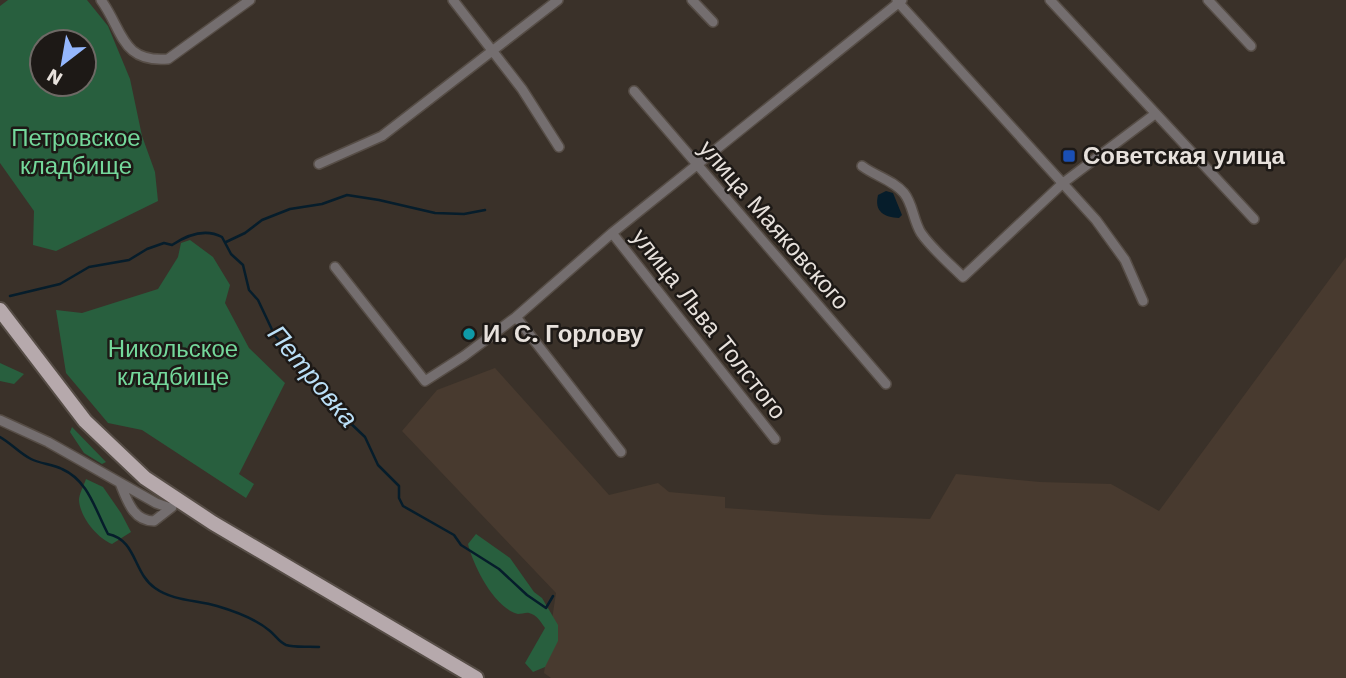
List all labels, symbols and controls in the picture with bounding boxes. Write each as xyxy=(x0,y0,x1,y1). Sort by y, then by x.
north arrow xyxy=(28,28,98,98)
text: N xyxy=(43,64,66,91)
park label: Петровское кладбище xyxy=(11,124,141,180)
street label: улица Маяковского xyxy=(693,135,855,315)
place label: Советская улица xyxy=(1083,142,1286,170)
marker: Советская улица xyxy=(1061,148,1077,164)
street label: улица Льва Толстого xyxy=(626,223,792,425)
water label: Петровка xyxy=(262,319,364,433)
place label: И. С. Горлову xyxy=(483,320,644,348)
marker: И. С. Горлову xyxy=(461,326,477,342)
park label: Никольское кладбище xyxy=(108,335,238,391)

